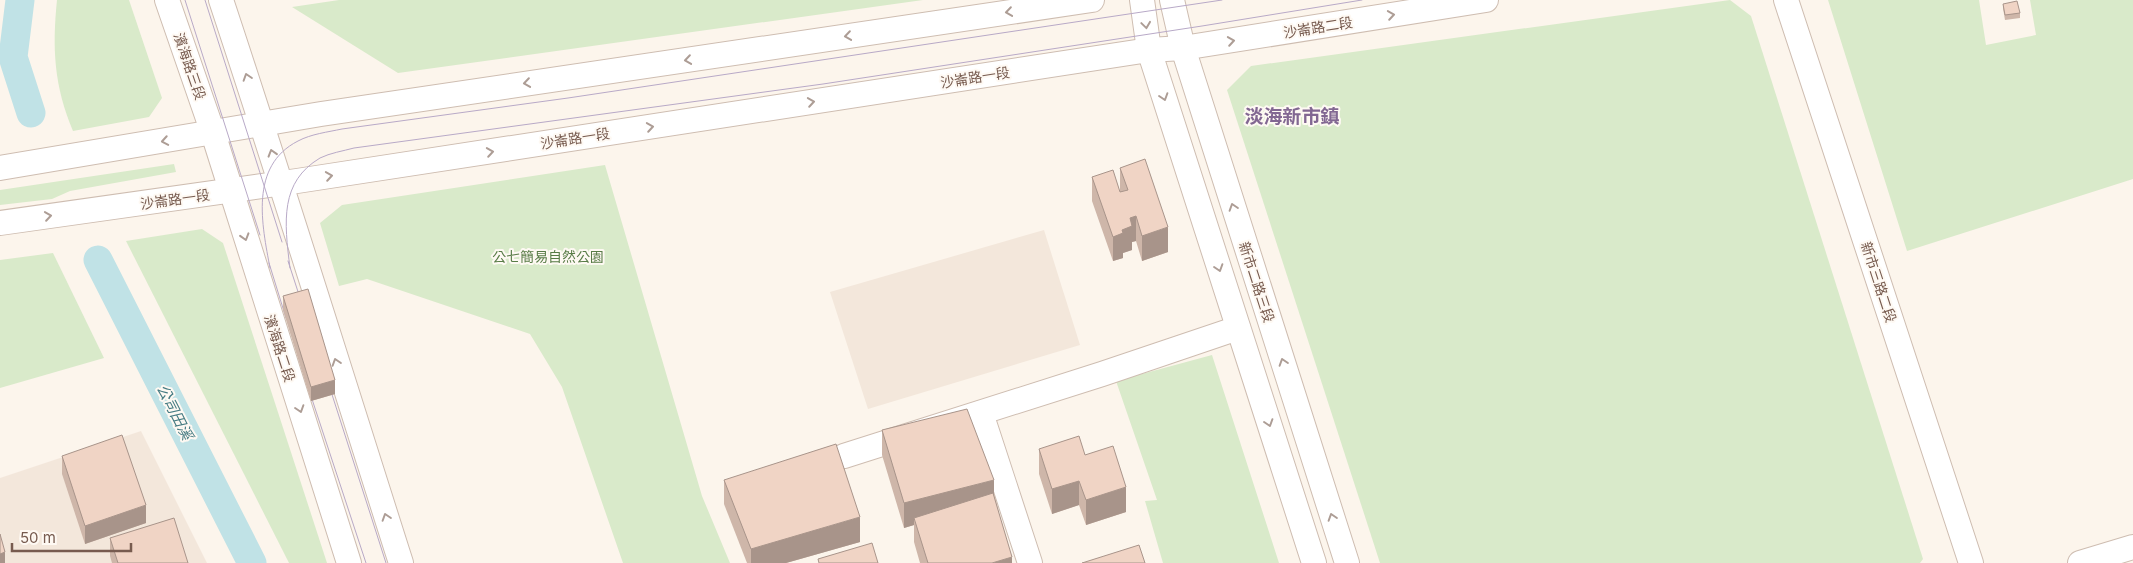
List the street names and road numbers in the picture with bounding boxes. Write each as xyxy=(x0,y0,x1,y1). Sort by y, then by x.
street label: 沙崙路二段 xyxy=(1282,13,1354,41)
street label: 濱海路三段 xyxy=(171,30,209,102)
street label: 沙崙路一段 xyxy=(939,63,1011,91)
street label: 沙崙路一段 xyxy=(539,124,611,152)
street label: 沙崙路一段 xyxy=(139,186,211,212)
street label: 新市二路三段 xyxy=(1236,239,1278,325)
street label: 新市三路二段 xyxy=(1858,239,1900,325)
street label: 濱海路二段 xyxy=(261,312,299,384)

